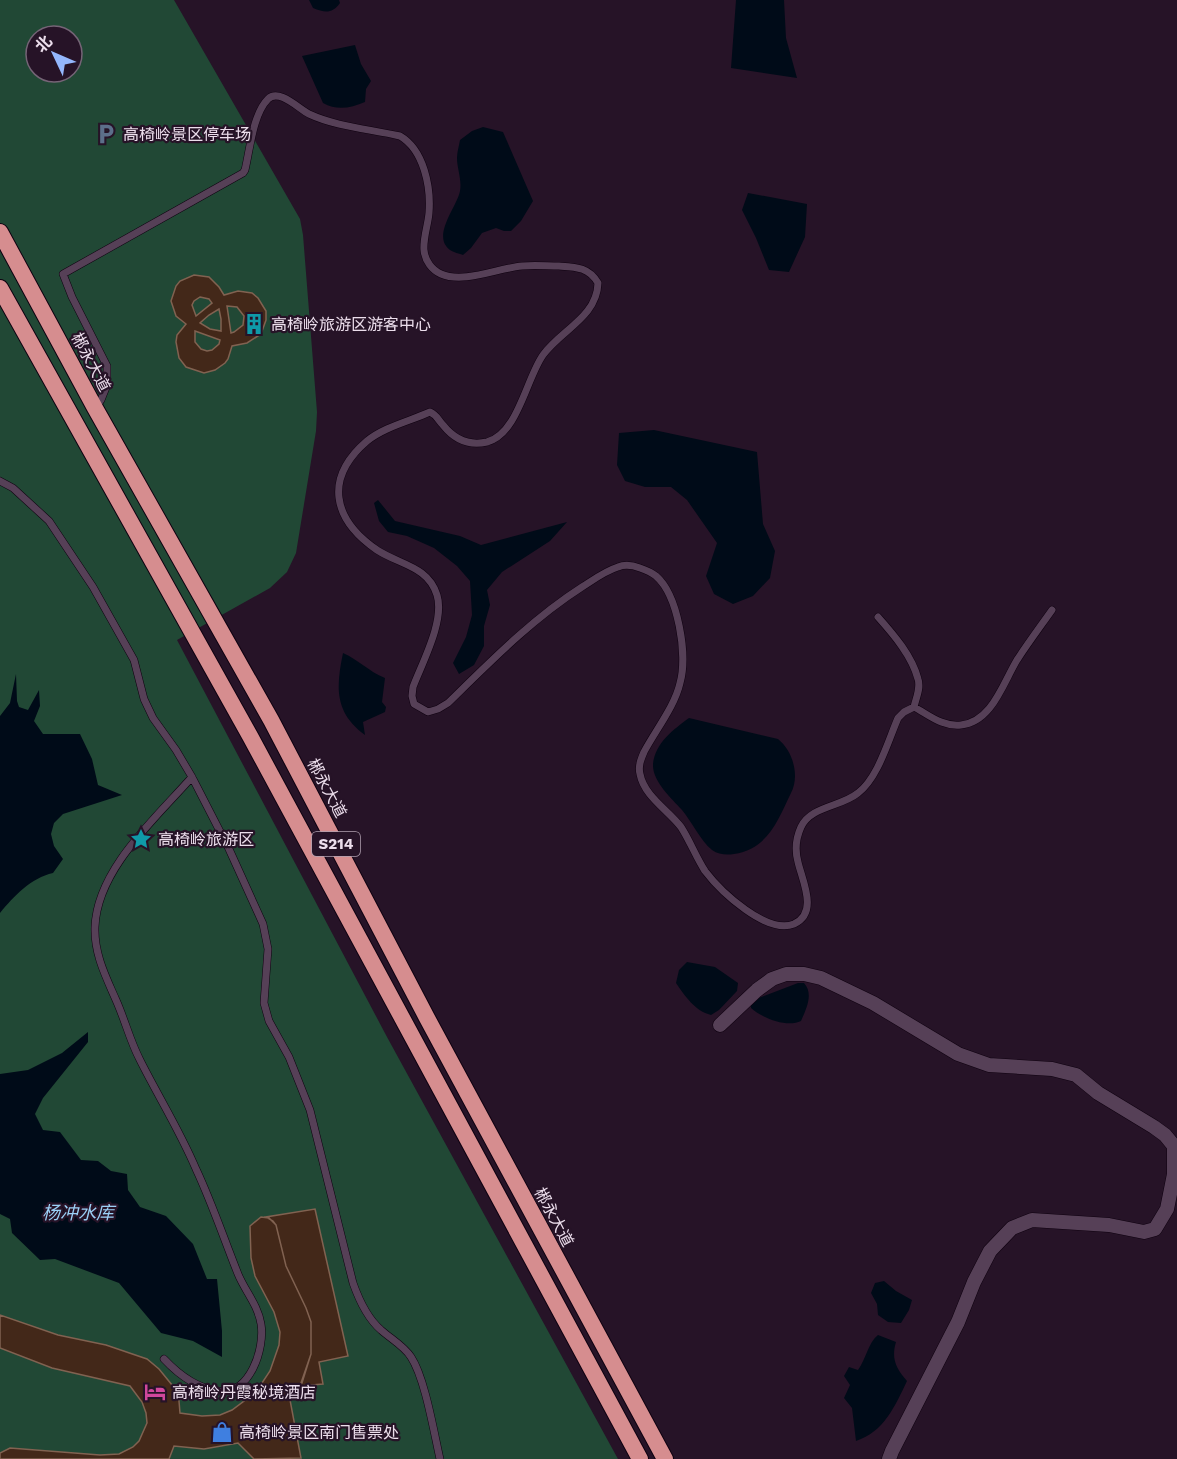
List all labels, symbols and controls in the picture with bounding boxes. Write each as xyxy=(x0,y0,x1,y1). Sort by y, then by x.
north arrow xyxy=(24,24,84,84)
text: 北 xyxy=(31,32,56,56)
parking icon: 高椅岭景区停车场 xyxy=(94,122,118,146)
place label: 高椅岭景区停车场 xyxy=(123,125,251,144)
building icon: 高椅岭旅游区游客中心 xyxy=(242,312,266,336)
place label: 高椅岭旅游区游客中心 xyxy=(271,315,431,334)
street label: 郴永大道 xyxy=(68,329,114,395)
street label: 郴永大道 xyxy=(304,755,350,821)
place icon: 高椅岭旅游区 xyxy=(129,827,153,851)
place label: 高椅岭旅游区 xyxy=(158,830,254,849)
road number: S214 xyxy=(312,832,360,856)
street label: 郴永大道 xyxy=(531,1184,577,1250)
water label: 杨冲水库 xyxy=(42,1202,117,1223)
hotel icon: 高椅岭丹霞秘境酒店 xyxy=(143,1380,167,1404)
place label: 高椅岭丹霞秘境酒店 xyxy=(172,1383,316,1402)
shop icon: 高椅岭景区南门售票处 xyxy=(210,1420,234,1444)
place label: 高椅岭景区南门售票处 xyxy=(239,1423,399,1442)

